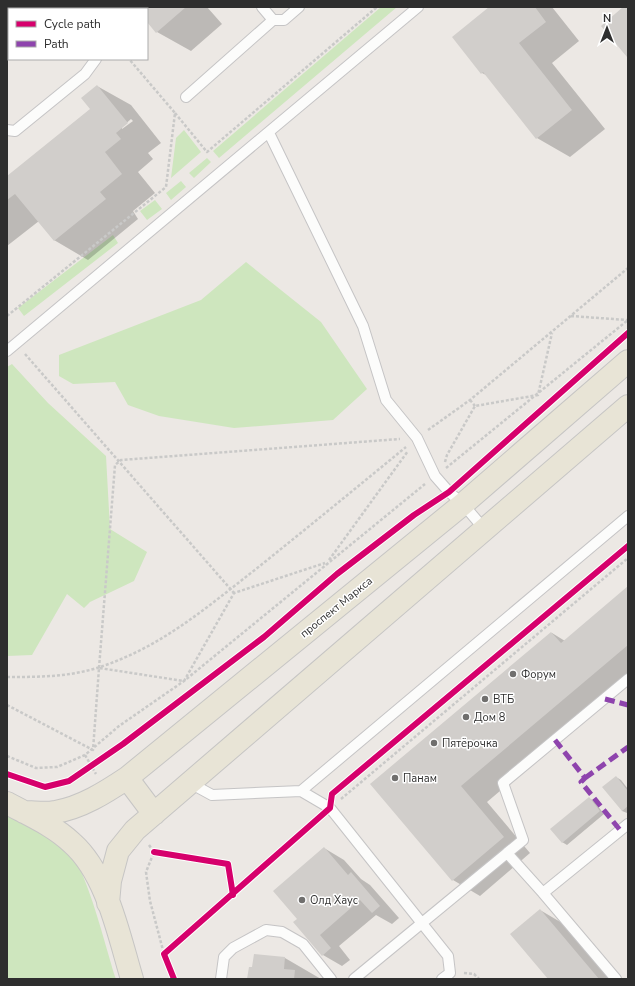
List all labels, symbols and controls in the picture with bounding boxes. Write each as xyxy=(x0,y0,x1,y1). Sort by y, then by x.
legend xyxy=(8,8,148,60)
north arrow xyxy=(587,8,627,48)
text: N xyxy=(603,11,611,26)
text: Cycle path xyxy=(44,16,101,32)
text: Path xyxy=(44,36,69,52)
street label: проспект Маркса xyxy=(297,574,376,641)
place label: Форум xyxy=(521,667,556,682)
marker: Форум xyxy=(508,669,518,679)
place label: ВТБ xyxy=(493,692,514,707)
marker: ВТБ xyxy=(480,694,490,704)
place label: Дом 8 xyxy=(474,710,506,725)
marker: Дом 8 xyxy=(461,712,471,722)
place label: Пятёрочка xyxy=(442,736,498,751)
marker: Пятёрочка xyxy=(429,738,439,748)
place label: Панам xyxy=(403,771,437,786)
marker: Панам xyxy=(390,773,400,783)
place label: Олд Хаус xyxy=(310,893,358,908)
marker: Олд Хаус xyxy=(297,895,307,905)

